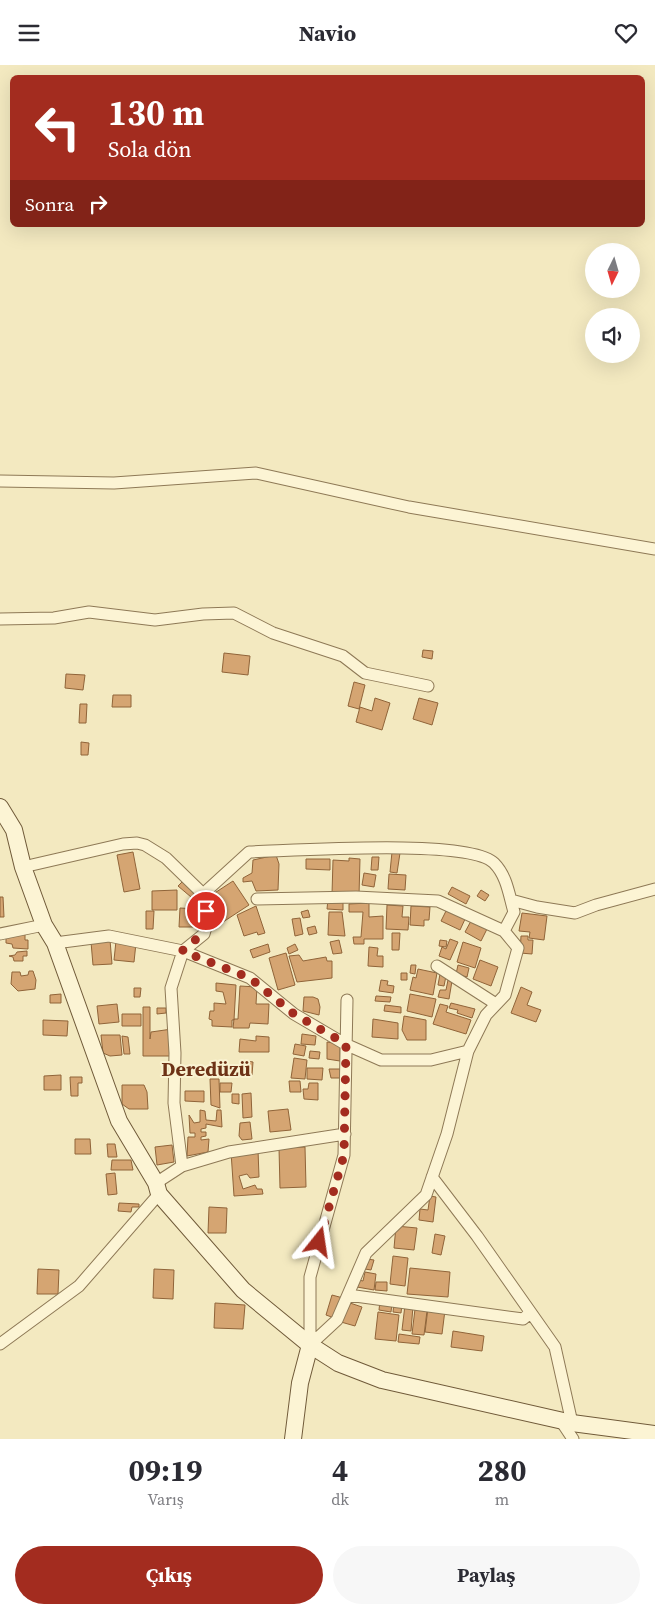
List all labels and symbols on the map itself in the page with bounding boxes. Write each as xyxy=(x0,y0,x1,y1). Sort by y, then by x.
north arrow xyxy=(585,243,640,297)
pin xyxy=(185,890,227,932)
district label: Deredüzü xyxy=(161,1055,251,1083)
position arrow xyxy=(292,1215,344,1267)

